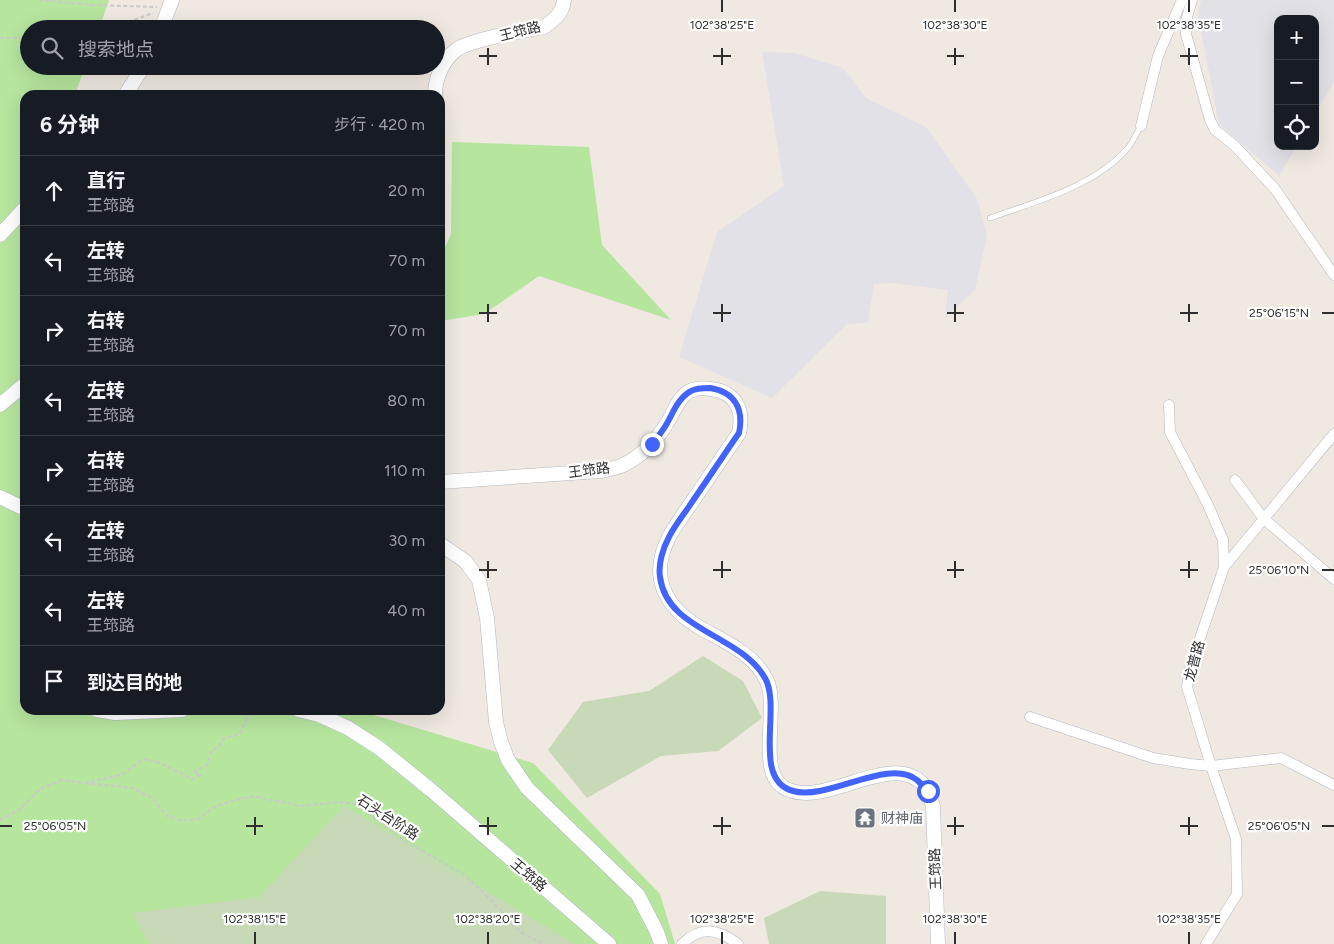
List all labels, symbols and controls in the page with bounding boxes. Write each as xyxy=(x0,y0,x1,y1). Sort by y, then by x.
map controls xyxy=(1274,15,1319,150)
button: + xyxy=(1274,15,1319,60)
street label: 王筇路 xyxy=(498,18,543,45)
text: 102°38'25"E xyxy=(690,18,754,32)
text: 102°38'30"E xyxy=(922,18,988,32)
text: 102°38'35"E xyxy=(1157,18,1221,32)
search box xyxy=(20,20,445,75)
icon: search xyxy=(38,34,66,62)
text: 搜索地点 xyxy=(78,38,154,61)
button: − xyxy=(1274,60,1319,105)
button: locate xyxy=(1274,105,1319,150)
text: 6 分钟 xyxy=(40,112,99,137)
text: 步行 · 420 m xyxy=(334,115,425,134)
text: 直行 xyxy=(87,169,125,192)
icon: ahead xyxy=(40,177,68,205)
text: 20 m xyxy=(388,181,425,200)
text: 王筇路 xyxy=(87,196,135,215)
text: 左转 xyxy=(87,239,125,262)
icon: left xyxy=(40,247,68,275)
text: 70 m xyxy=(389,251,425,270)
text: 王筇路 xyxy=(87,266,135,285)
text: 25°06'15"N xyxy=(1249,306,1309,320)
text: 右转 xyxy=(87,309,125,332)
icon: right xyxy=(40,317,68,345)
text: 70 m xyxy=(389,321,425,340)
text: 王筇路 xyxy=(87,336,135,355)
text: 左转 xyxy=(87,379,125,402)
icon: left xyxy=(40,387,68,415)
text: 80 m xyxy=(387,391,425,410)
text: 王筇路 xyxy=(87,406,135,425)
route end xyxy=(641,433,664,456)
text: 右转 xyxy=(87,449,125,472)
icon: right xyxy=(40,457,68,485)
street label: 王筇路 xyxy=(567,460,611,481)
text: 110 m xyxy=(384,461,425,480)
text: 王筇路 xyxy=(87,476,135,495)
text: 左转 xyxy=(87,519,125,542)
icon: left xyxy=(40,527,68,555)
text: 30 m xyxy=(388,531,425,550)
text: 王筇路 xyxy=(87,546,135,565)
text: 25°06'10"N xyxy=(1249,563,1309,577)
text: 左转 xyxy=(87,589,125,612)
icon: left xyxy=(40,597,68,625)
text: 40 m xyxy=(387,601,425,620)
text: 王筇路 xyxy=(87,616,135,635)
street label: 龙普路 xyxy=(1181,639,1208,684)
icon: arrive xyxy=(40,667,68,695)
text: 到达目的地 xyxy=(87,671,182,694)
route start xyxy=(917,780,940,803)
street label: 石头台阶路 xyxy=(354,791,422,844)
temple icon: 财神庙 xyxy=(853,806,877,830)
place label: 财神庙 xyxy=(881,810,923,827)
text: 25°06'05"N xyxy=(24,819,86,833)
text: 25°06'05"N xyxy=(1248,819,1310,833)
street label: 王筇路 xyxy=(926,848,945,890)
street label: 王筇路 xyxy=(507,855,550,896)
text: 102°38'15"E xyxy=(224,912,286,926)
text: 102°38'20"E xyxy=(455,912,521,926)
text: 102°38'25"E xyxy=(690,912,754,926)
text: 102°38'30"E xyxy=(922,912,988,926)
text: 102°38'35"E xyxy=(1157,912,1221,926)

